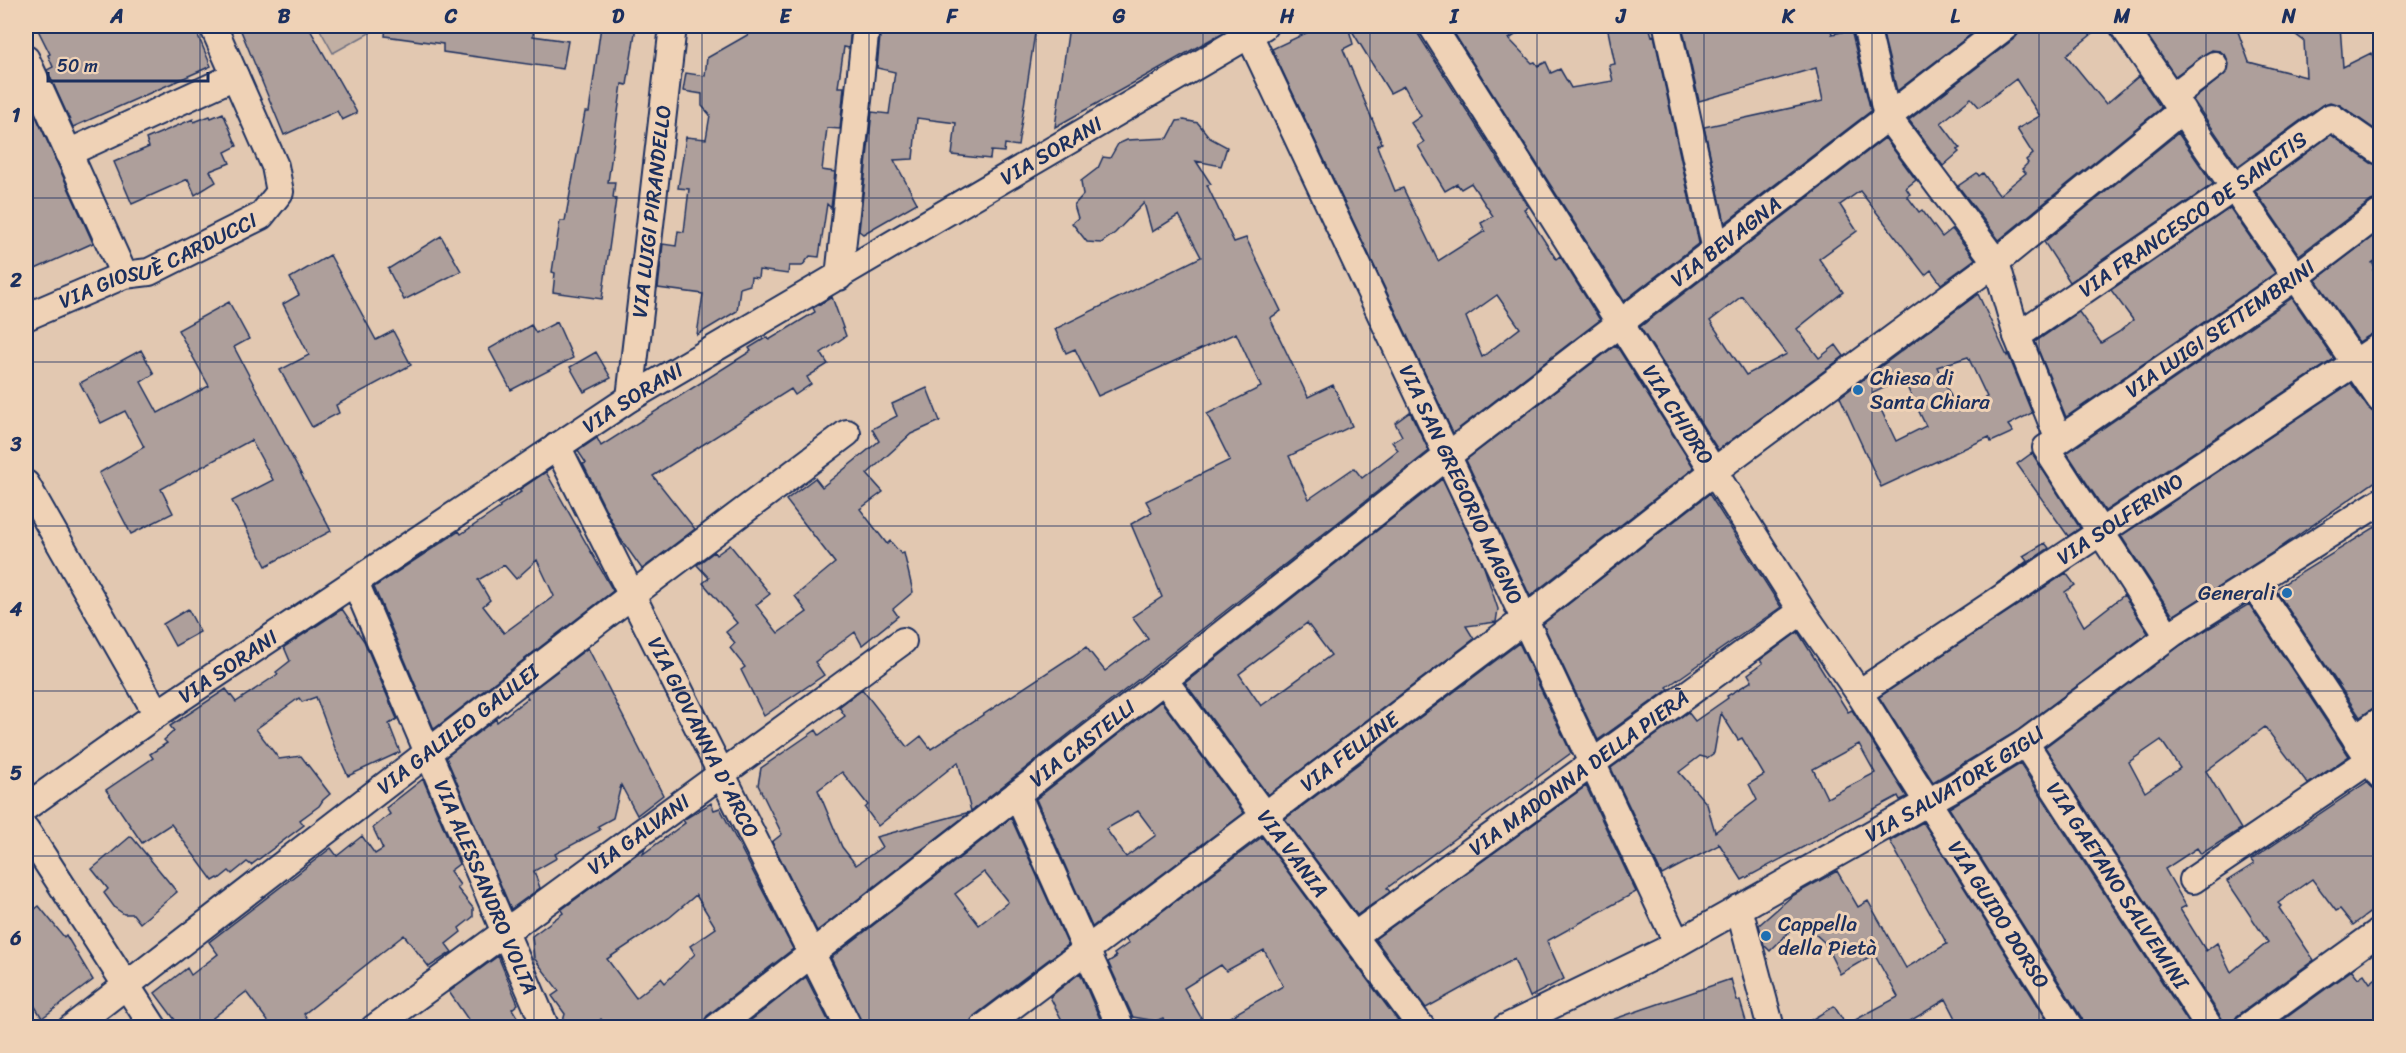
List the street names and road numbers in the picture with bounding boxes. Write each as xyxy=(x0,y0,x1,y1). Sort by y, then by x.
street label: VIA LUIGI PIRANDELLO xyxy=(620,103,683,320)
street label: VIA SORANI xyxy=(993,105,1111,196)
street label: VIA FRANCESCO DE SANCTIS xyxy=(2070,121,2316,308)
street label: VIA BEVAGNA xyxy=(1662,186,1790,297)
street label: VIA GIOSUÈ CARDUCCI xyxy=(53,201,265,320)
street label: VIA LUIGI SETTEMBRINI xyxy=(2117,249,2324,408)
street label: VIA SORANI xyxy=(574,351,691,444)
street label: VIA CHIDRO xyxy=(1632,357,1724,473)
street label: VIA SAN GREGORIO MAGNO xyxy=(1388,358,1534,611)
street label: VIA SOLFERINO xyxy=(2049,462,2192,576)
street label: VIA SORANI xyxy=(170,619,286,714)
street label: VIA GIOVANNA D'ARCO xyxy=(637,630,770,845)
street label: VIA GALILEO GALILEI xyxy=(368,653,549,805)
street label: VIA MADONNA DELLA PIERÀ xyxy=(1460,679,1698,866)
street label: VIA CASTELLI xyxy=(1021,689,1145,797)
street label: VIA FELLINE xyxy=(1291,700,1409,802)
street label: VIA SALVATORE GIGLI xyxy=(1858,715,2054,853)
street label: VIA ALESSANDRO VOLTA xyxy=(423,774,549,1001)
street label: VIA GAETANO SALVEMINI xyxy=(2036,774,2200,999)
street label: VIA GALVANI xyxy=(579,783,699,885)
street label: VIA VANIA xyxy=(1247,801,1339,906)
street label: VIA GUIDO DORSO xyxy=(1937,833,2060,997)

